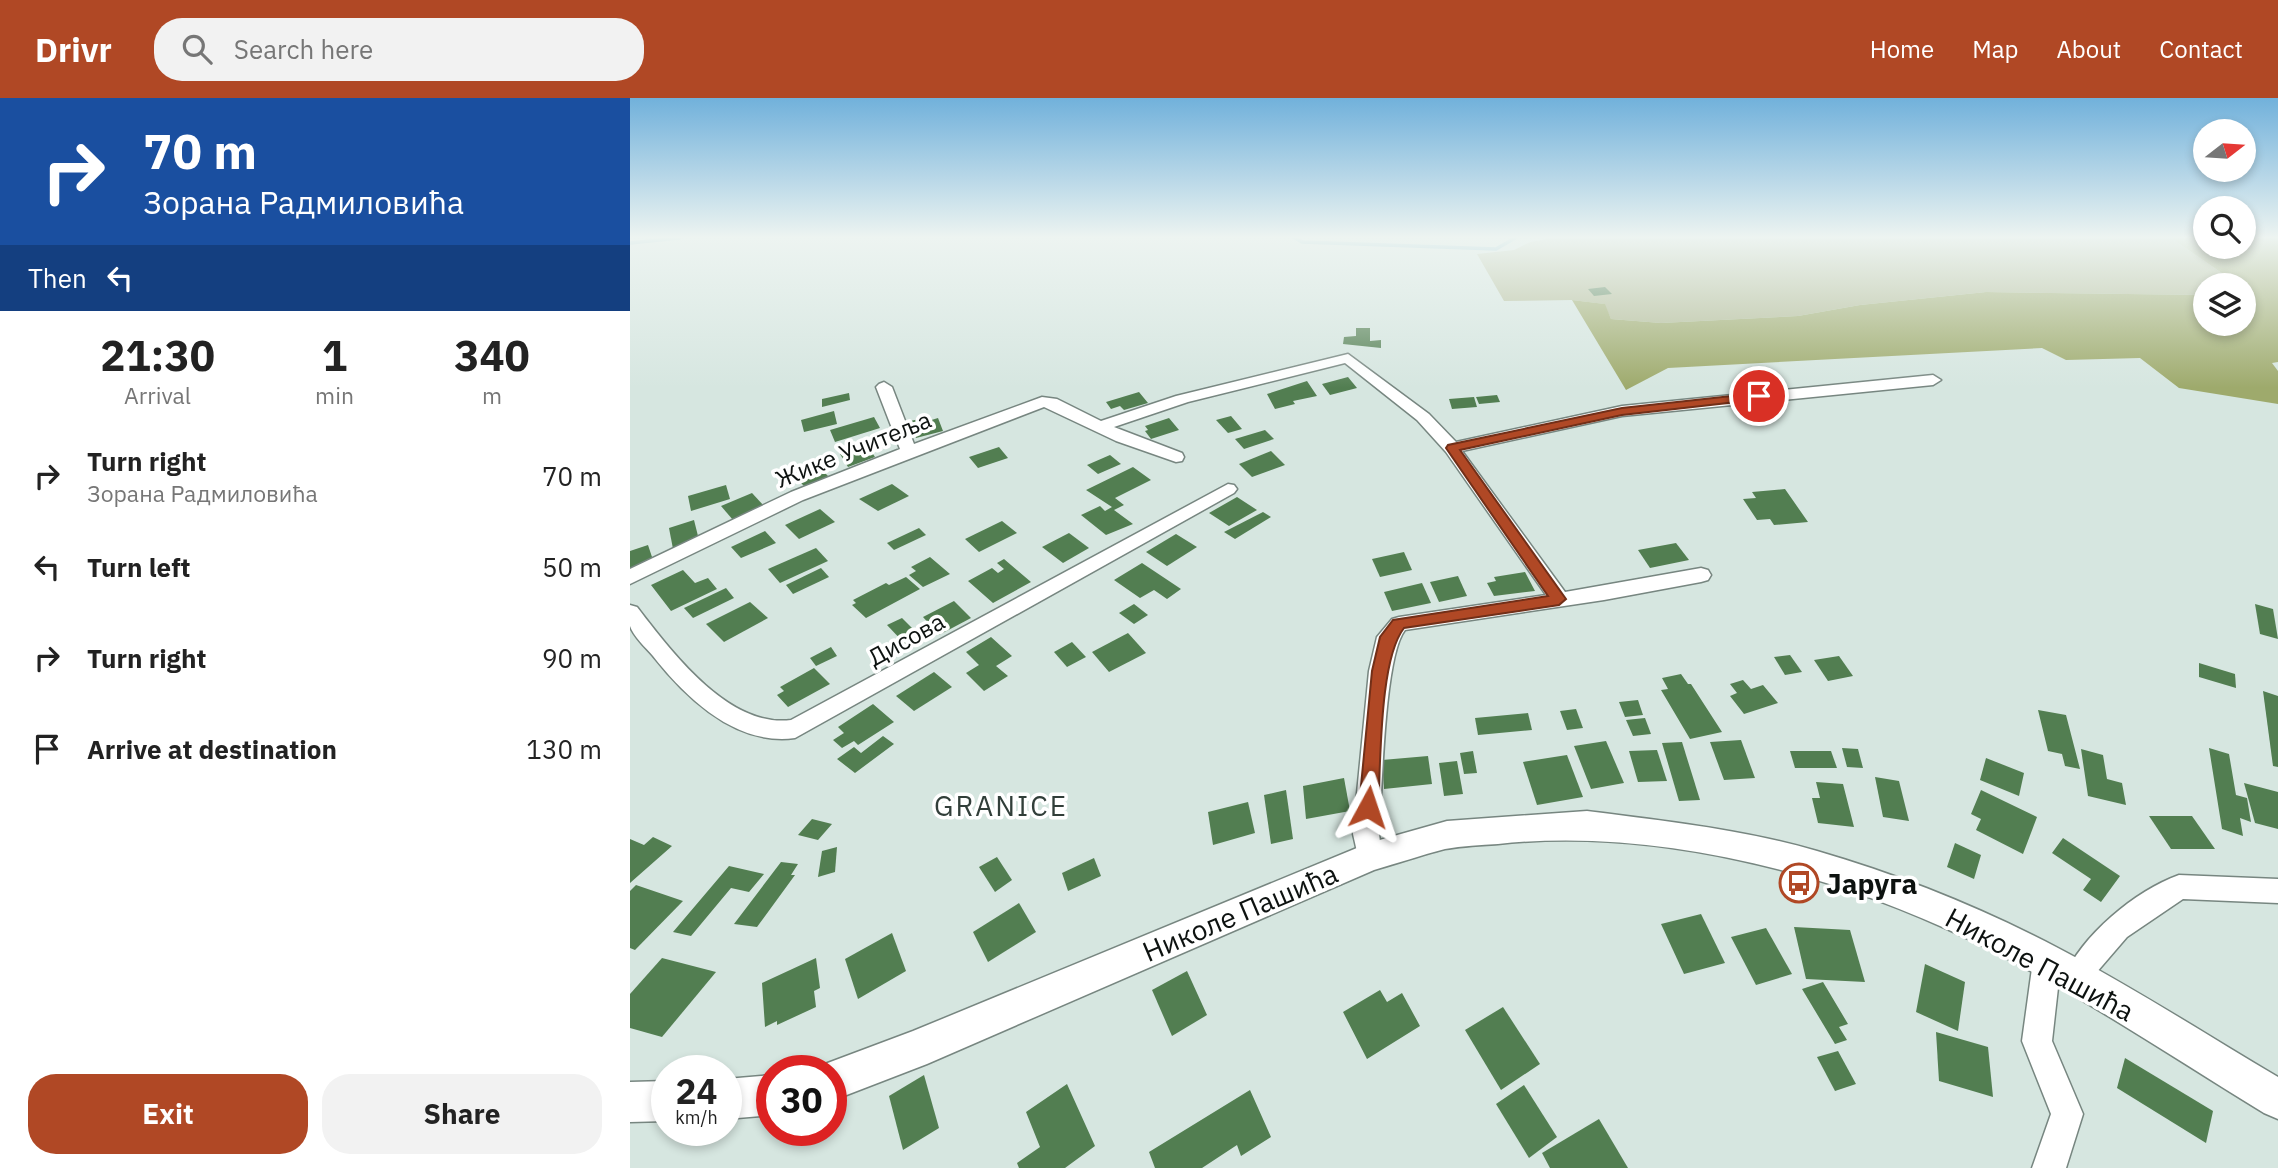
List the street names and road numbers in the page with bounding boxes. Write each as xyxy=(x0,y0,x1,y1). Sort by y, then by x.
street label: Жике Учитеља xyxy=(770,403,936,495)
street label: Дисова xyxy=(862,605,950,673)
street label: Николе Пашића xyxy=(1137,854,1343,970)
street label: Николе Пашића xyxy=(1939,899,2141,1029)

